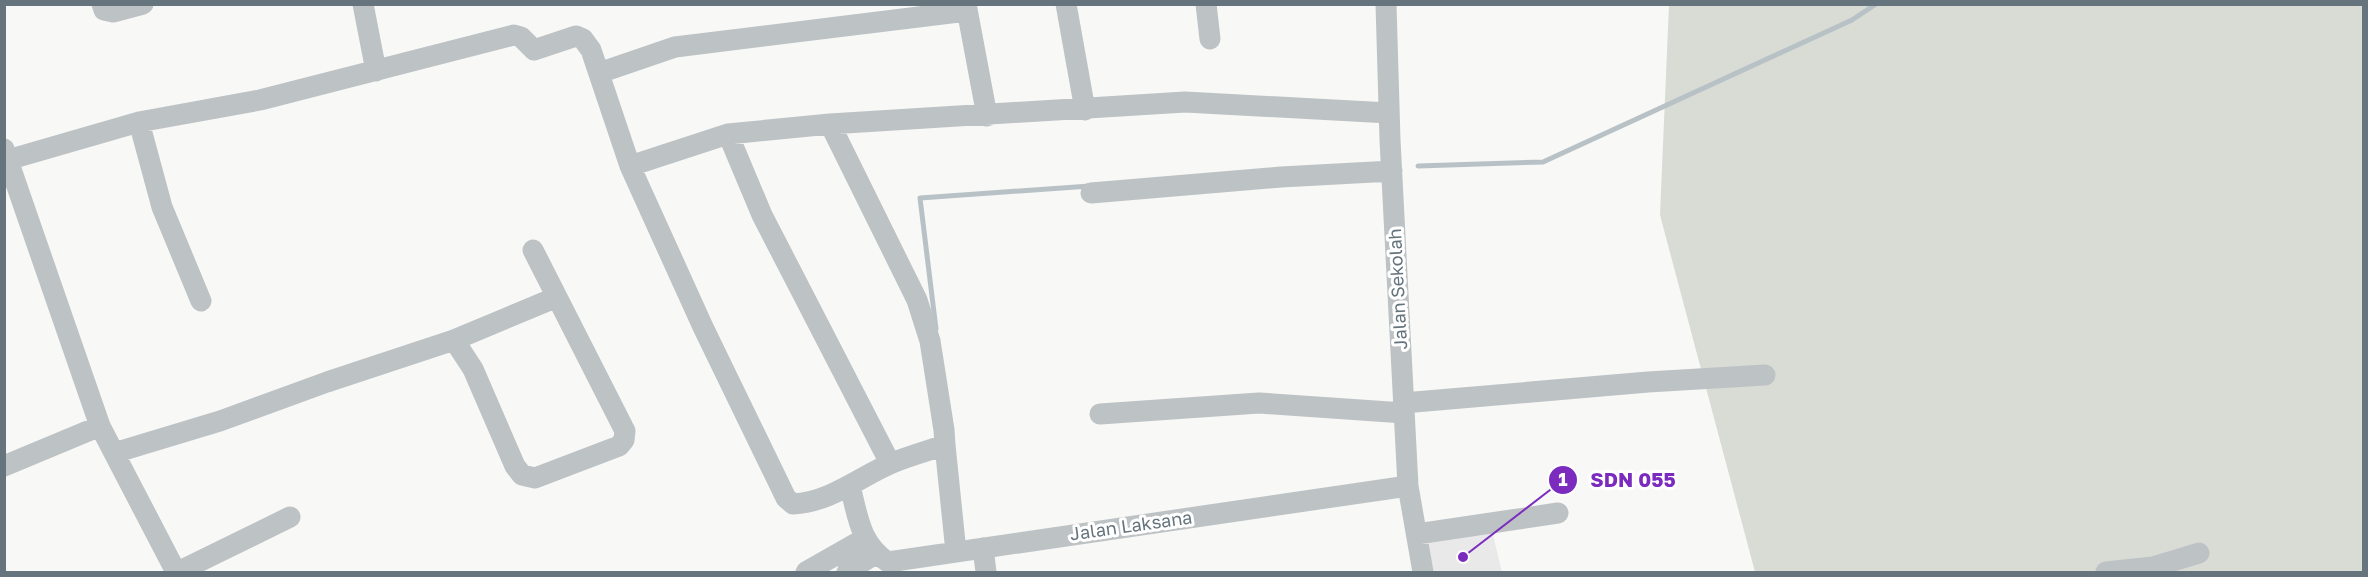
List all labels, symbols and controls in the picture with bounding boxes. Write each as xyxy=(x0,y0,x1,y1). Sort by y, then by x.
street label: Jalan Sekolah xyxy=(1383,228,1411,350)
callout: SDN 055 xyxy=(1548,461,1687,499)
text: SDN 055 xyxy=(1590,467,1676,491)
text: 1 xyxy=(1558,468,1568,490)
street label: Jalan Laksana xyxy=(1068,506,1193,544)

